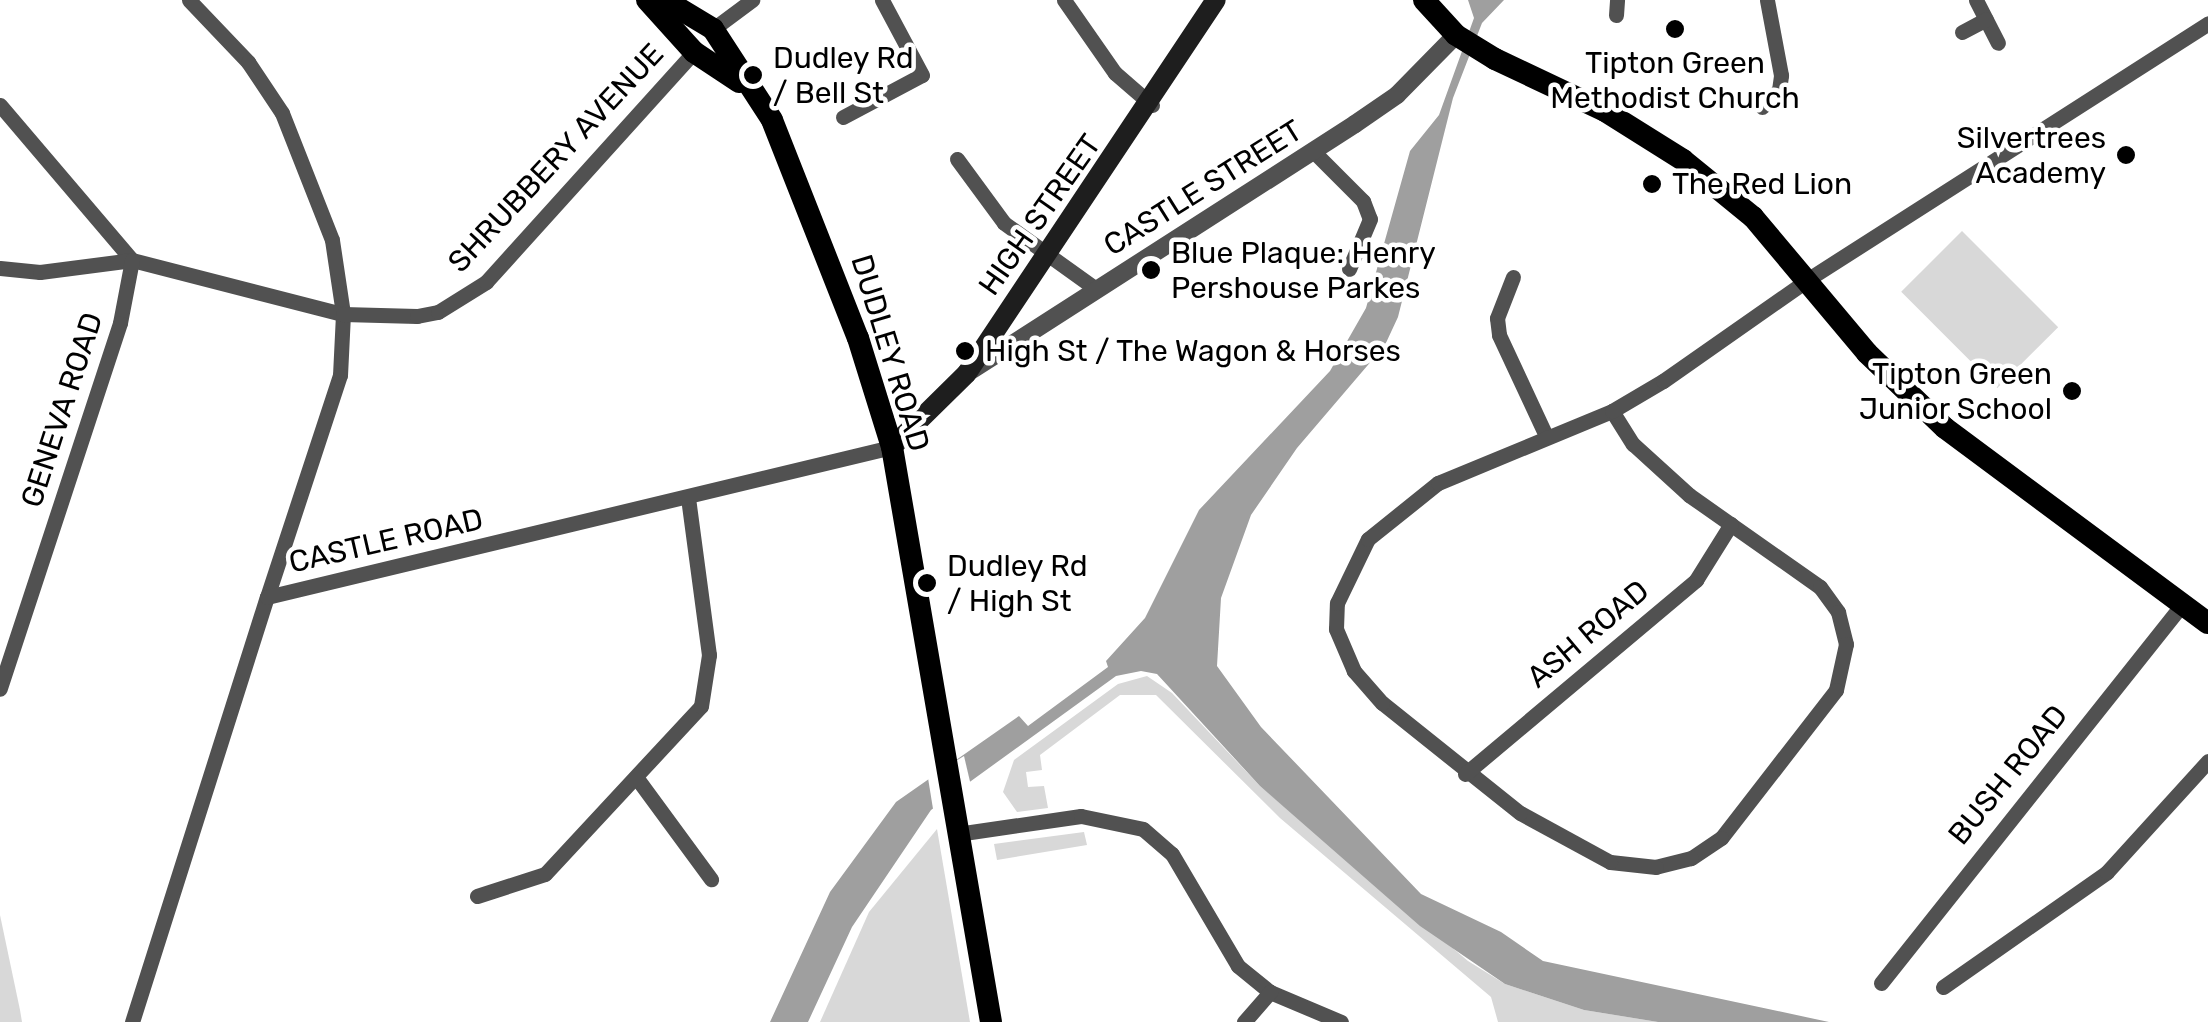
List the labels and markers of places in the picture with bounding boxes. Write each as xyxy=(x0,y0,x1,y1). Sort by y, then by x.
marker: Tipton Green Methodist Church xyxy=(1664,18,1686,40)
place label: Dudley Rd / Bell St xyxy=(773,40,914,110)
place label: Tipton Green Methodist Church xyxy=(1550,45,1800,116)
marker: Dudley Rd / Bell St xyxy=(742,64,764,86)
place label: Silvertrees Academy xyxy=(1957,120,2106,190)
marker: Silvertrees Academy xyxy=(2115,144,2137,166)
place label: The Red Lion xyxy=(1672,166,1852,202)
marker: The Red Lion xyxy=(1641,173,1663,195)
place label: Blue Plaque: Henry Pershouse Parkes xyxy=(1171,235,1436,306)
marker: Blue Plaque: Henry Pershouse Parkes xyxy=(1140,259,1162,281)
place label: High St / The Wagon & Horses xyxy=(985,333,1402,369)
marker: High St / The Wagon & Horses xyxy=(954,340,976,362)
place label: Tipton Green Junior School xyxy=(1858,356,2052,426)
marker: Tipton Green Junior School xyxy=(2061,380,2083,402)
place label: Dudley Rd / High St xyxy=(947,548,1088,618)
marker: Dudley Rd / High St xyxy=(916,572,938,594)

